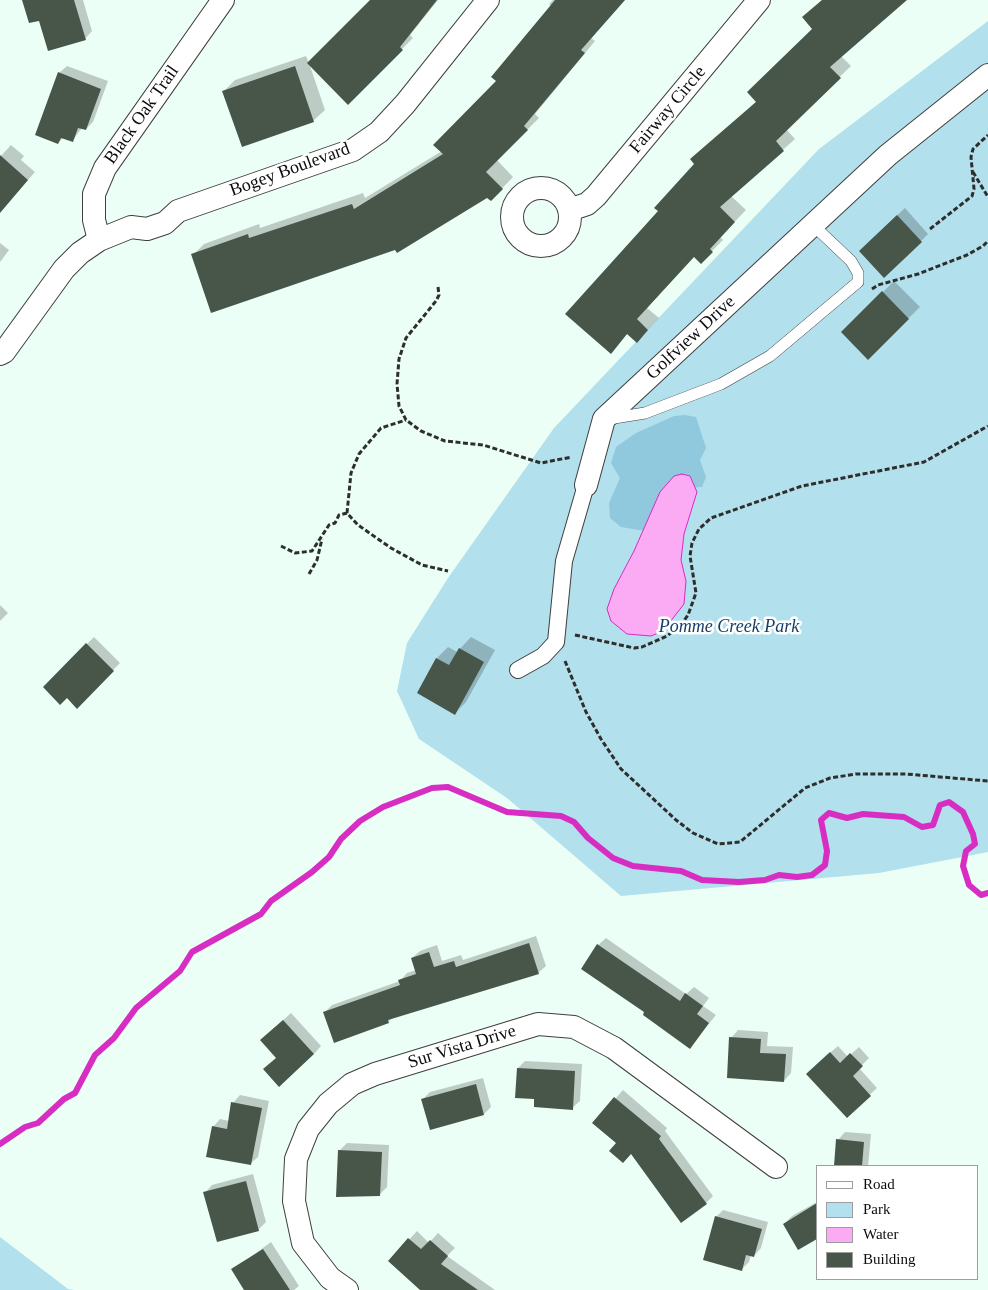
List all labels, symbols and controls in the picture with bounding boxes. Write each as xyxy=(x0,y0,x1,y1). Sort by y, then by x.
street label: Black Oak Trail xyxy=(100,62,184,168)
street label: Fairway Circle xyxy=(625,62,711,158)
street label: Bogey Boulevard xyxy=(227,138,353,202)
street label: Golfview Drive xyxy=(642,291,740,385)
park label: Pomme Creek Park xyxy=(659,616,799,638)
street label: Sur Vista Drive xyxy=(405,1020,519,1074)
legend xyxy=(816,1165,978,1280)
text: Road xyxy=(863,1176,895,1192)
text: Park xyxy=(863,1201,891,1217)
text: Water xyxy=(863,1226,898,1242)
text: Building xyxy=(863,1251,916,1267)

